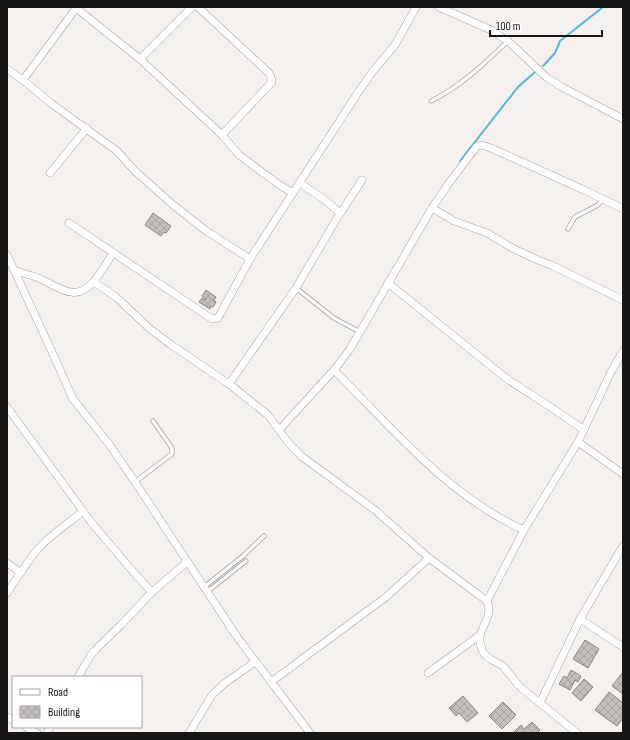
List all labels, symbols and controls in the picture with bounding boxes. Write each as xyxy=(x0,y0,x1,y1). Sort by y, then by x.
scale bar xyxy=(490,12,602,38)
text: 100 m xyxy=(496,19,521,34)
legend xyxy=(12,676,142,728)
text: Road xyxy=(48,685,68,700)
text: Building xyxy=(48,705,80,720)

